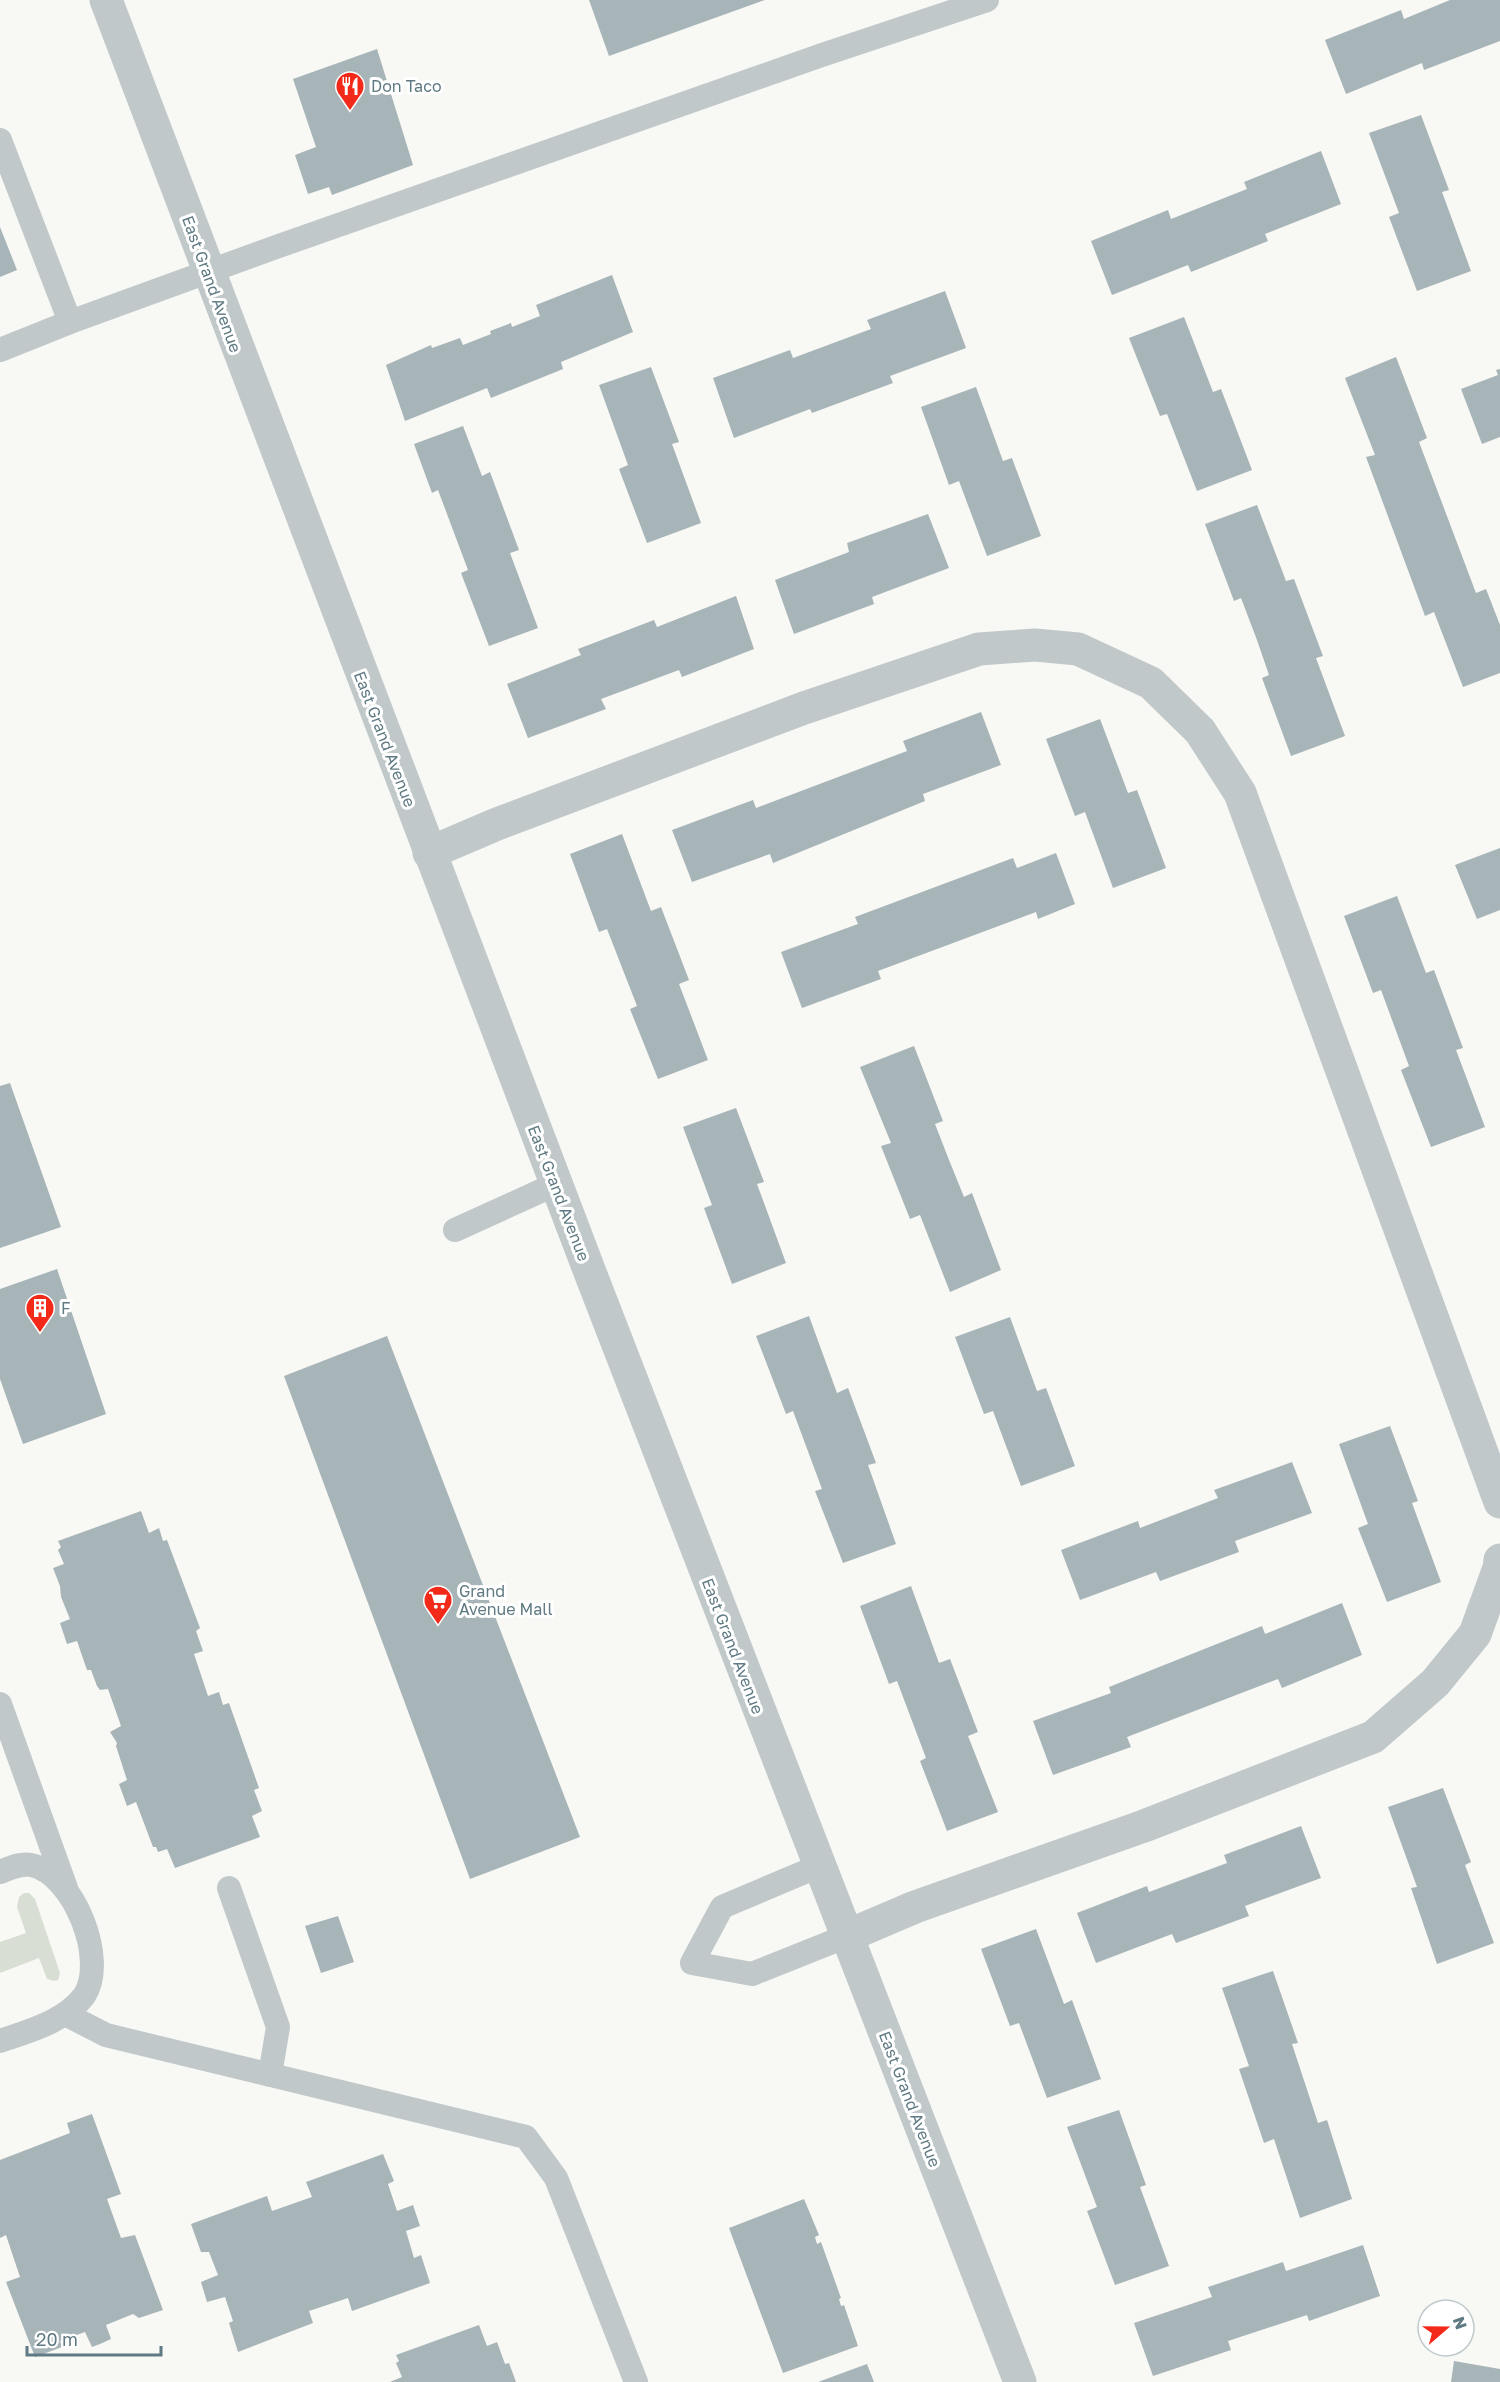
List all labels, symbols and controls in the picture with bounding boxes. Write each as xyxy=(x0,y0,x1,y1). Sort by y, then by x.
restaurant icon: Don Taco xyxy=(334,70,366,112)
place label: Don Taco xyxy=(371,76,441,96)
street label: East Grand Avenue xyxy=(178,213,246,355)
street label: East Grand Avenue xyxy=(350,668,420,810)
street label: East Grand Avenue xyxy=(524,1122,594,1264)
building icon: F xyxy=(24,1292,56,1334)
place label: F xyxy=(61,1298,71,1318)
street label: East Grand Avenue xyxy=(698,1575,768,1717)
place label: Grand Avenue Mall xyxy=(459,1581,553,1619)
supermarket icon: Grand Avenue Mall xyxy=(422,1584,454,1626)
street label: East Grand Avenue xyxy=(875,2028,945,2170)
north arrow xyxy=(1416,2298,1476,2358)
text: N xyxy=(1449,2314,1472,2332)
scale bar xyxy=(27,2319,160,2357)
text: 20 m xyxy=(36,2328,78,2350)

